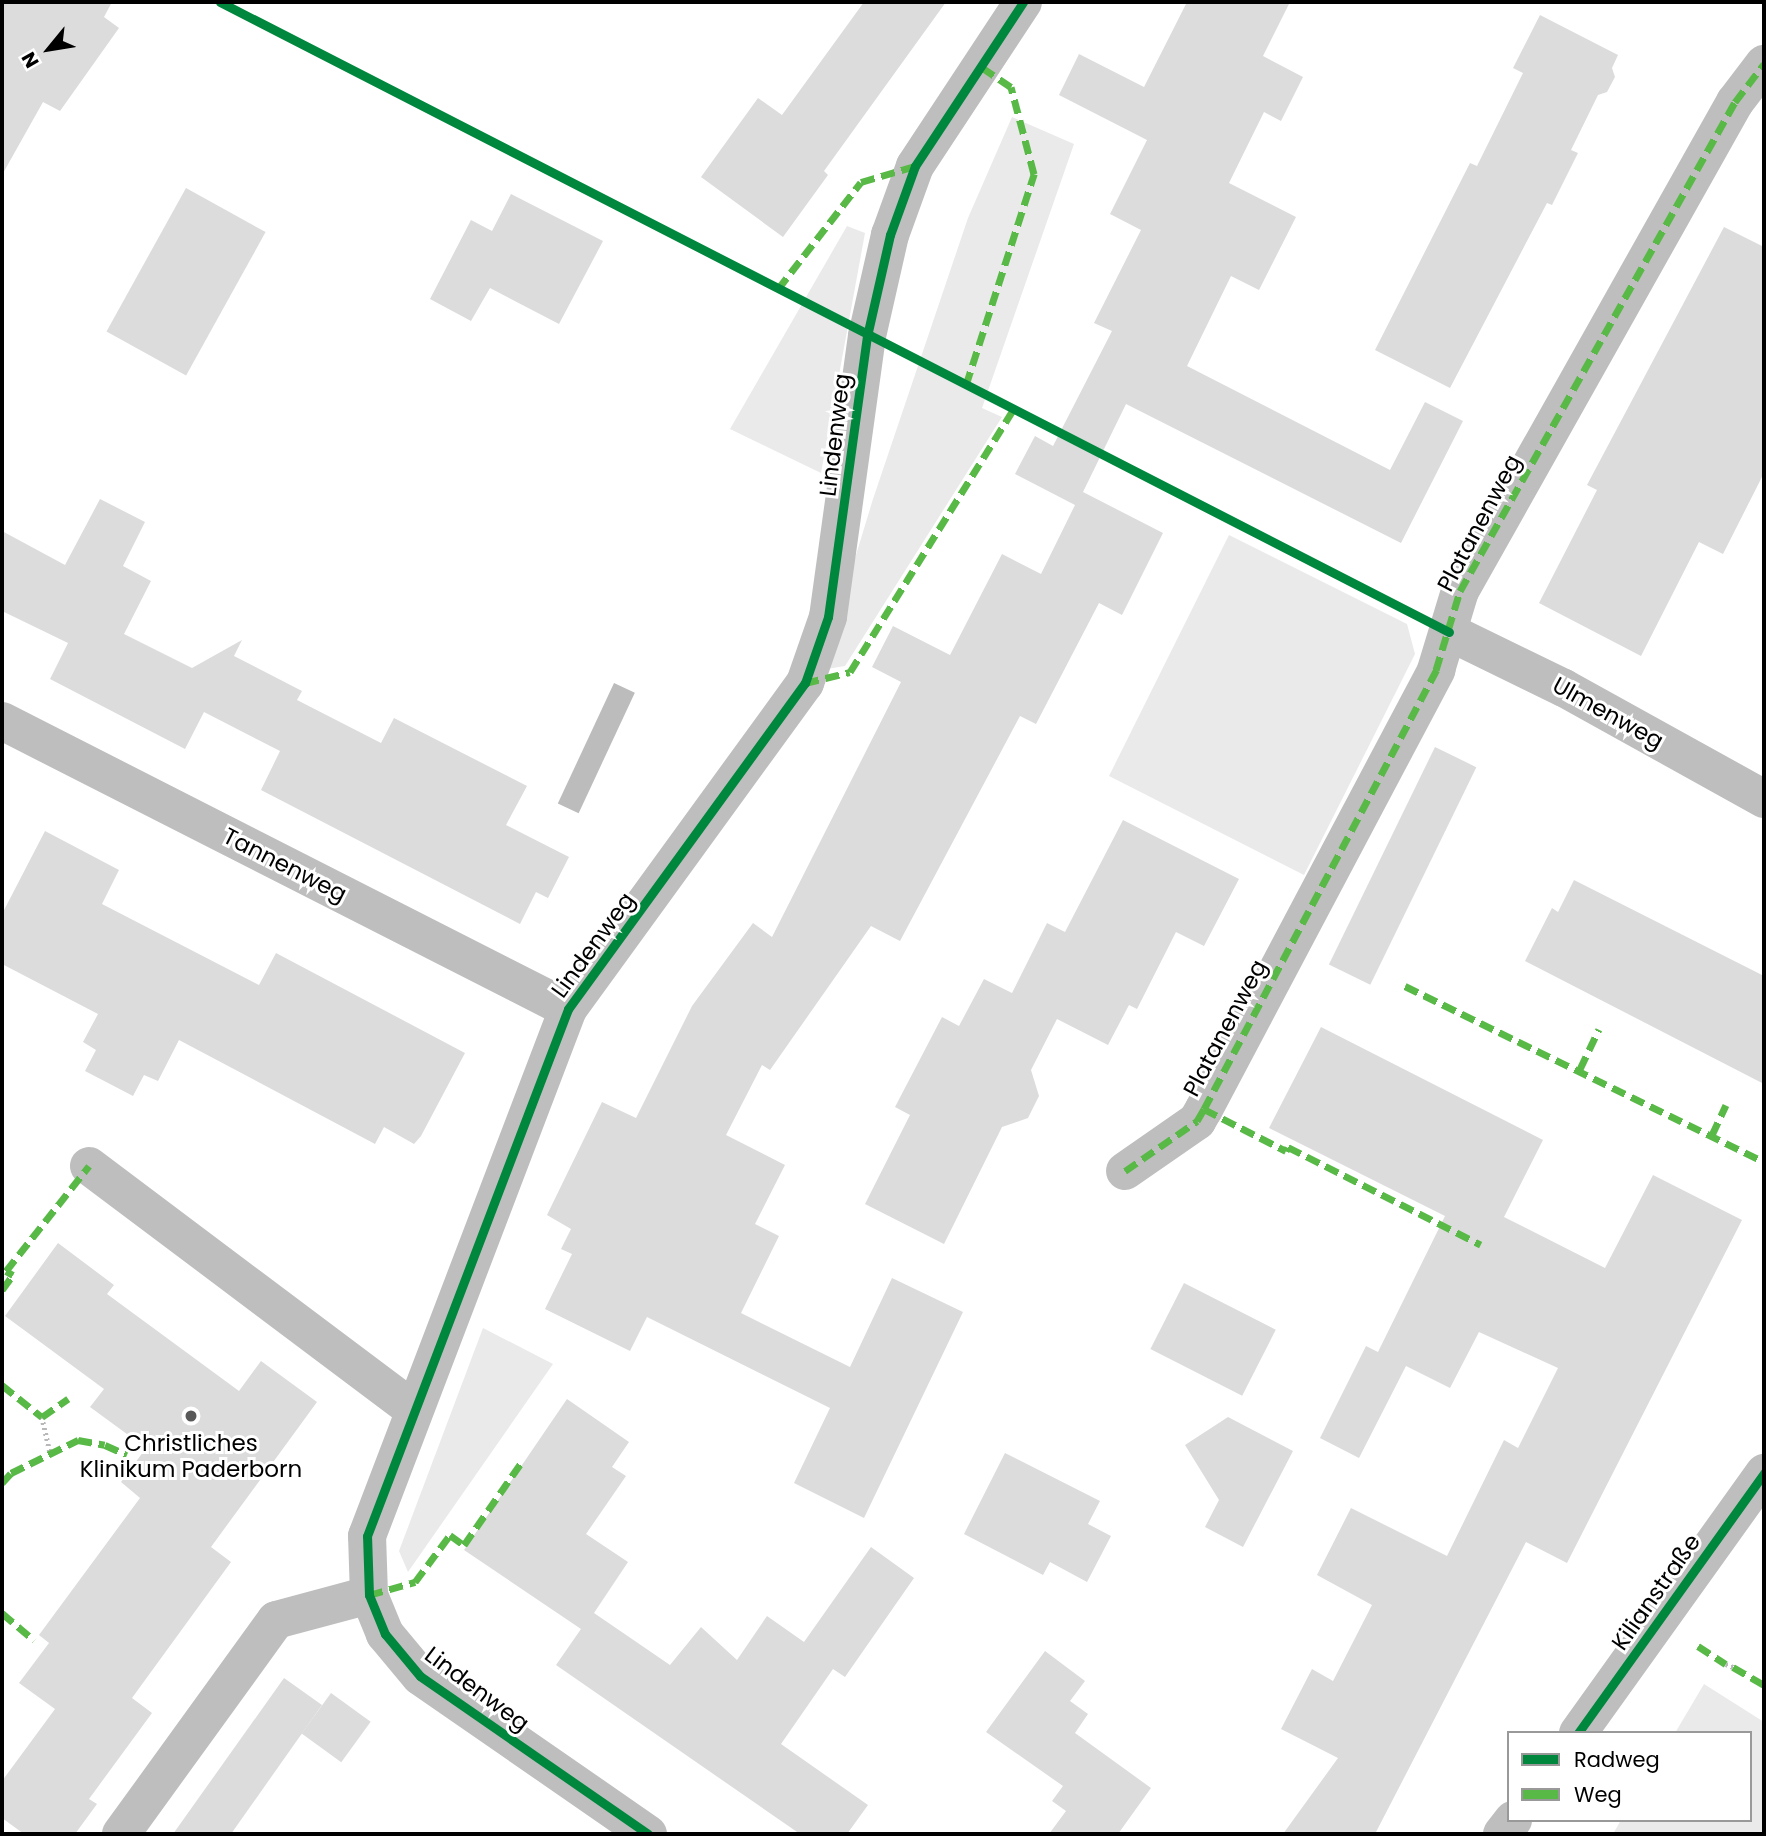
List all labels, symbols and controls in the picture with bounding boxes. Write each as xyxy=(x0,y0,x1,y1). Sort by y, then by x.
north arrow xyxy=(14,14,84,84)
text: N xyxy=(15,47,46,73)
street label: Lindenweg xyxy=(814,372,856,498)
street label: Platanenweg xyxy=(1431,450,1527,596)
street label: Ulmenweg xyxy=(1548,671,1668,755)
street label: Tannenweg xyxy=(219,822,351,908)
street label: Lindenweg xyxy=(546,887,640,1003)
street label: Platanenweg xyxy=(1177,955,1273,1101)
marker: Christliches Klinikum Paderborn xyxy=(181,1406,201,1426)
place label: Christliches Klinikum Paderborn xyxy=(80,1429,302,1483)
street label: Kilianstraße xyxy=(1606,1529,1706,1655)
street label: Lindenweg xyxy=(419,1641,535,1737)
legend xyxy=(1507,1731,1752,1822)
text: Radweg xyxy=(1574,1745,1660,1774)
text: Weg xyxy=(1574,1780,1622,1809)

